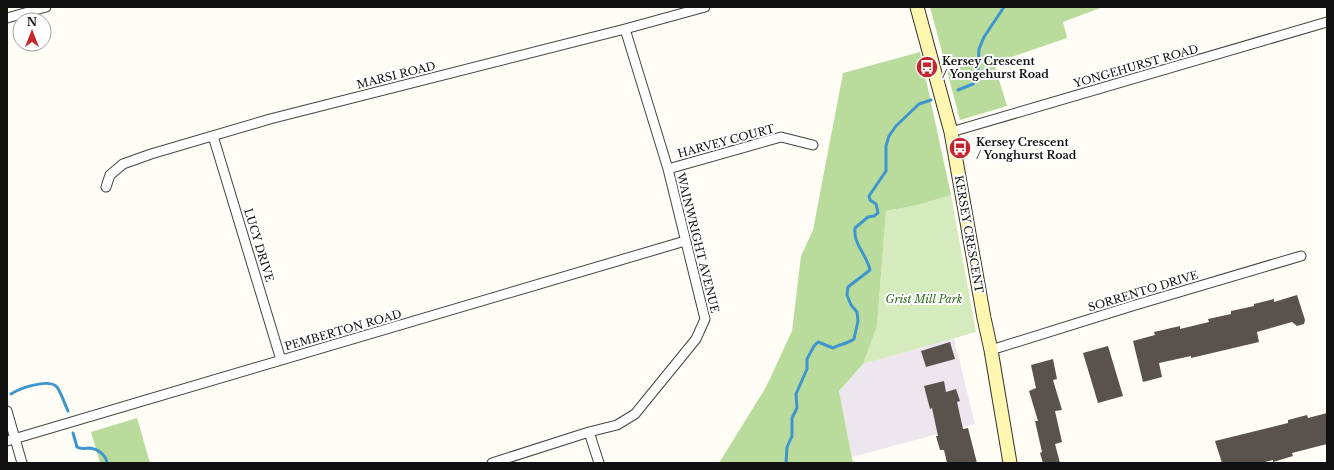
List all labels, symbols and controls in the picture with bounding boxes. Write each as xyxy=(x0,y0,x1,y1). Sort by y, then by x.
north arrow xyxy=(12,12,52,52)
text: N xyxy=(27,15,38,29)
street label: YONGEHURST ROAD xyxy=(1071,41,1200,91)
bus stop icon: Kersey Crescent / Yongehurst Road xyxy=(914,54,940,80)
place label: Kersey Crescent / Yongehurst Road xyxy=(942,54,1049,81)
street label: MARSI ROAD xyxy=(355,58,437,92)
street label: HARVEY COURT xyxy=(676,121,776,161)
bus stop icon: Kersey Crescent / Yonghurst Road xyxy=(947,135,973,161)
place label: Kersey Crescent / Yonghurst Road xyxy=(976,135,1077,162)
street label: WAINWRIGHT AVENUE xyxy=(674,171,722,314)
street label: KERSEY CRESCENT xyxy=(952,174,986,294)
street label: LUCY DRIVE xyxy=(241,207,277,283)
street label: SORRENTO DRIVE xyxy=(1086,268,1200,314)
park label: Grist Mill Park xyxy=(885,292,963,306)
street label: PEMBERTON ROAD xyxy=(283,307,403,353)

